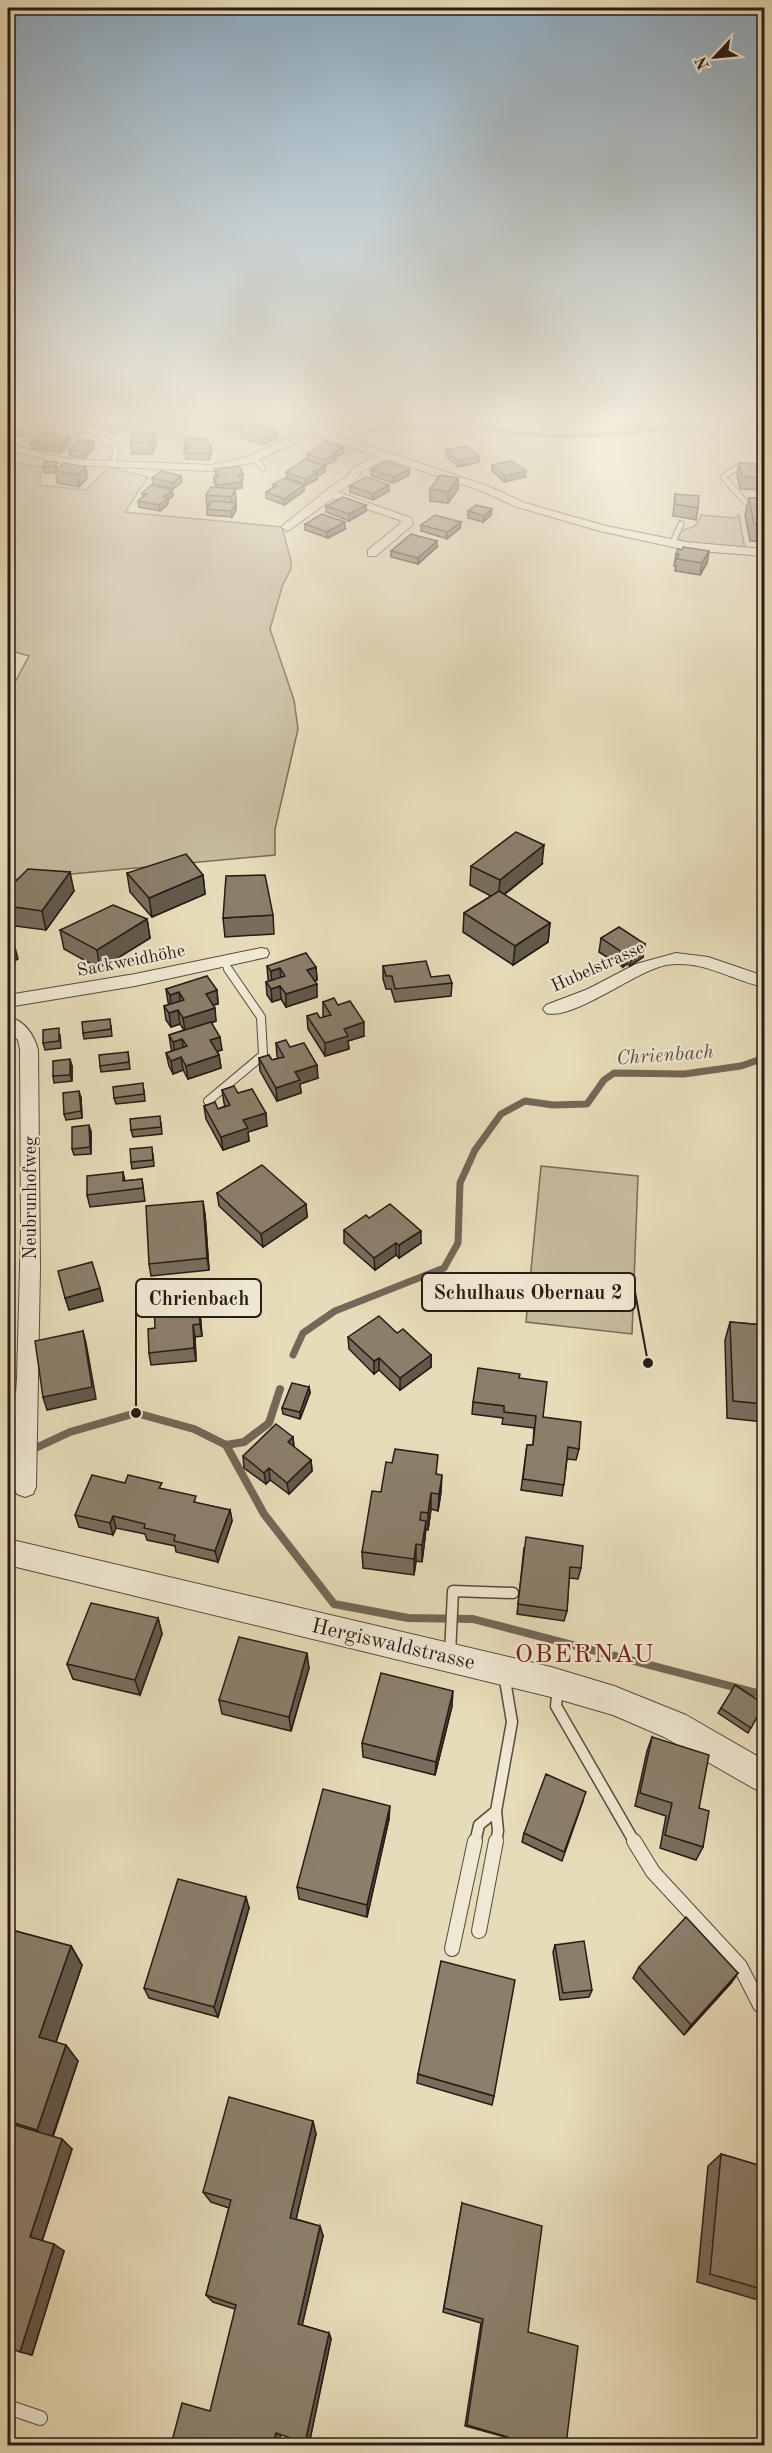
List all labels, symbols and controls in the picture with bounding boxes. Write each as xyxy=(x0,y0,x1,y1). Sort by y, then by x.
north arrow xyxy=(685,27,745,87)
text: N xyxy=(693,53,713,72)
street label: Hubelstrasse xyxy=(548,938,648,996)
street label: Sackweidhöhe xyxy=(75,942,187,980)
water label: Chrienbach xyxy=(616,1043,714,1069)
street label: Neubrunhofweg xyxy=(22,1136,40,1260)
callout: Schulhaus Obernau 2 xyxy=(422,1273,635,1311)
callout: Chrienbach xyxy=(136,1279,261,1317)
text: Schulhaus Obernau 2 xyxy=(433,1284,623,1304)
text: Chrienbach xyxy=(149,1290,249,1310)
street label: Hergiswaldstrasse xyxy=(309,1616,477,1674)
district label: OBERNAU xyxy=(515,1642,655,1668)

